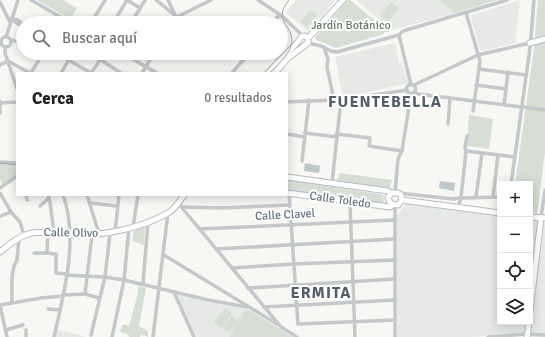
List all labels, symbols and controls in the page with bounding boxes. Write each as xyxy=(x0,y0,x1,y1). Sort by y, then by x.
search box xyxy=(16,16,288,60)
park label: Jardín Botánico xyxy=(311,18,391,33)
icon: search xyxy=(30,27,52,49)
text: Buscar aquí xyxy=(62,29,137,47)
text: Cerca xyxy=(32,88,74,109)
text: 0 resultados xyxy=(204,90,272,106)
district label: FUENTEBELLA xyxy=(328,92,442,112)
map controls xyxy=(497,181,533,325)
button: + xyxy=(497,181,533,217)
street label: Calle Toledo xyxy=(308,188,372,212)
street label: Calle Clavel xyxy=(255,206,316,224)
button: − xyxy=(497,217,533,253)
street label: Calle Olivo xyxy=(44,225,98,241)
button: locate xyxy=(497,253,533,289)
district label: ERMITA xyxy=(291,283,351,303)
button: layers xyxy=(497,289,533,325)

